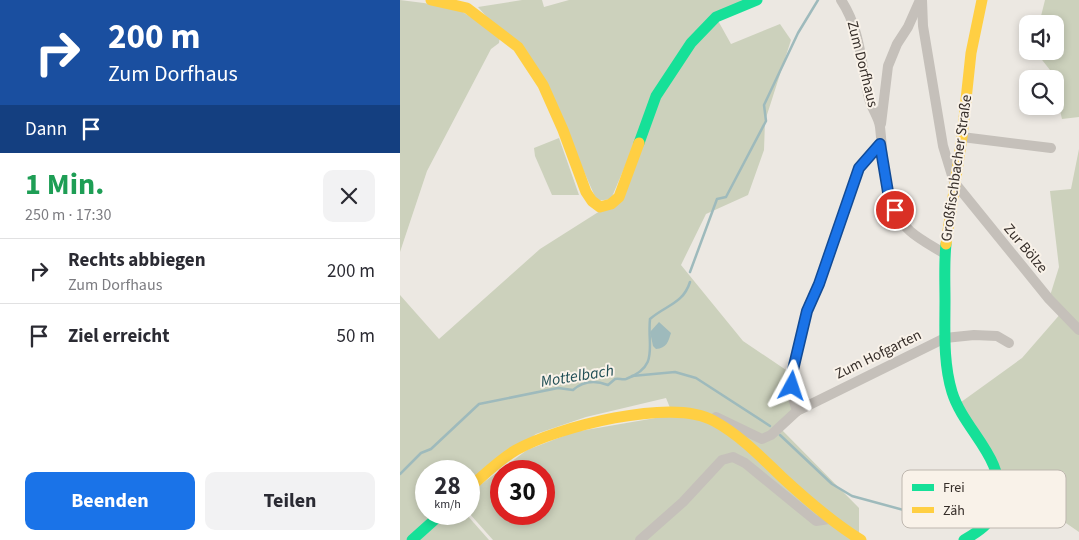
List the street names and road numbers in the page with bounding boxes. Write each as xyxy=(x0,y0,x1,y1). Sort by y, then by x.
street label: Zum Dorfhaus xyxy=(842,19,883,110)
street label: Großfischbacher Straße xyxy=(936,93,977,243)
street label: Zur Bölze xyxy=(999,219,1052,278)
street label: Zum Hofgarten xyxy=(831,324,925,384)

